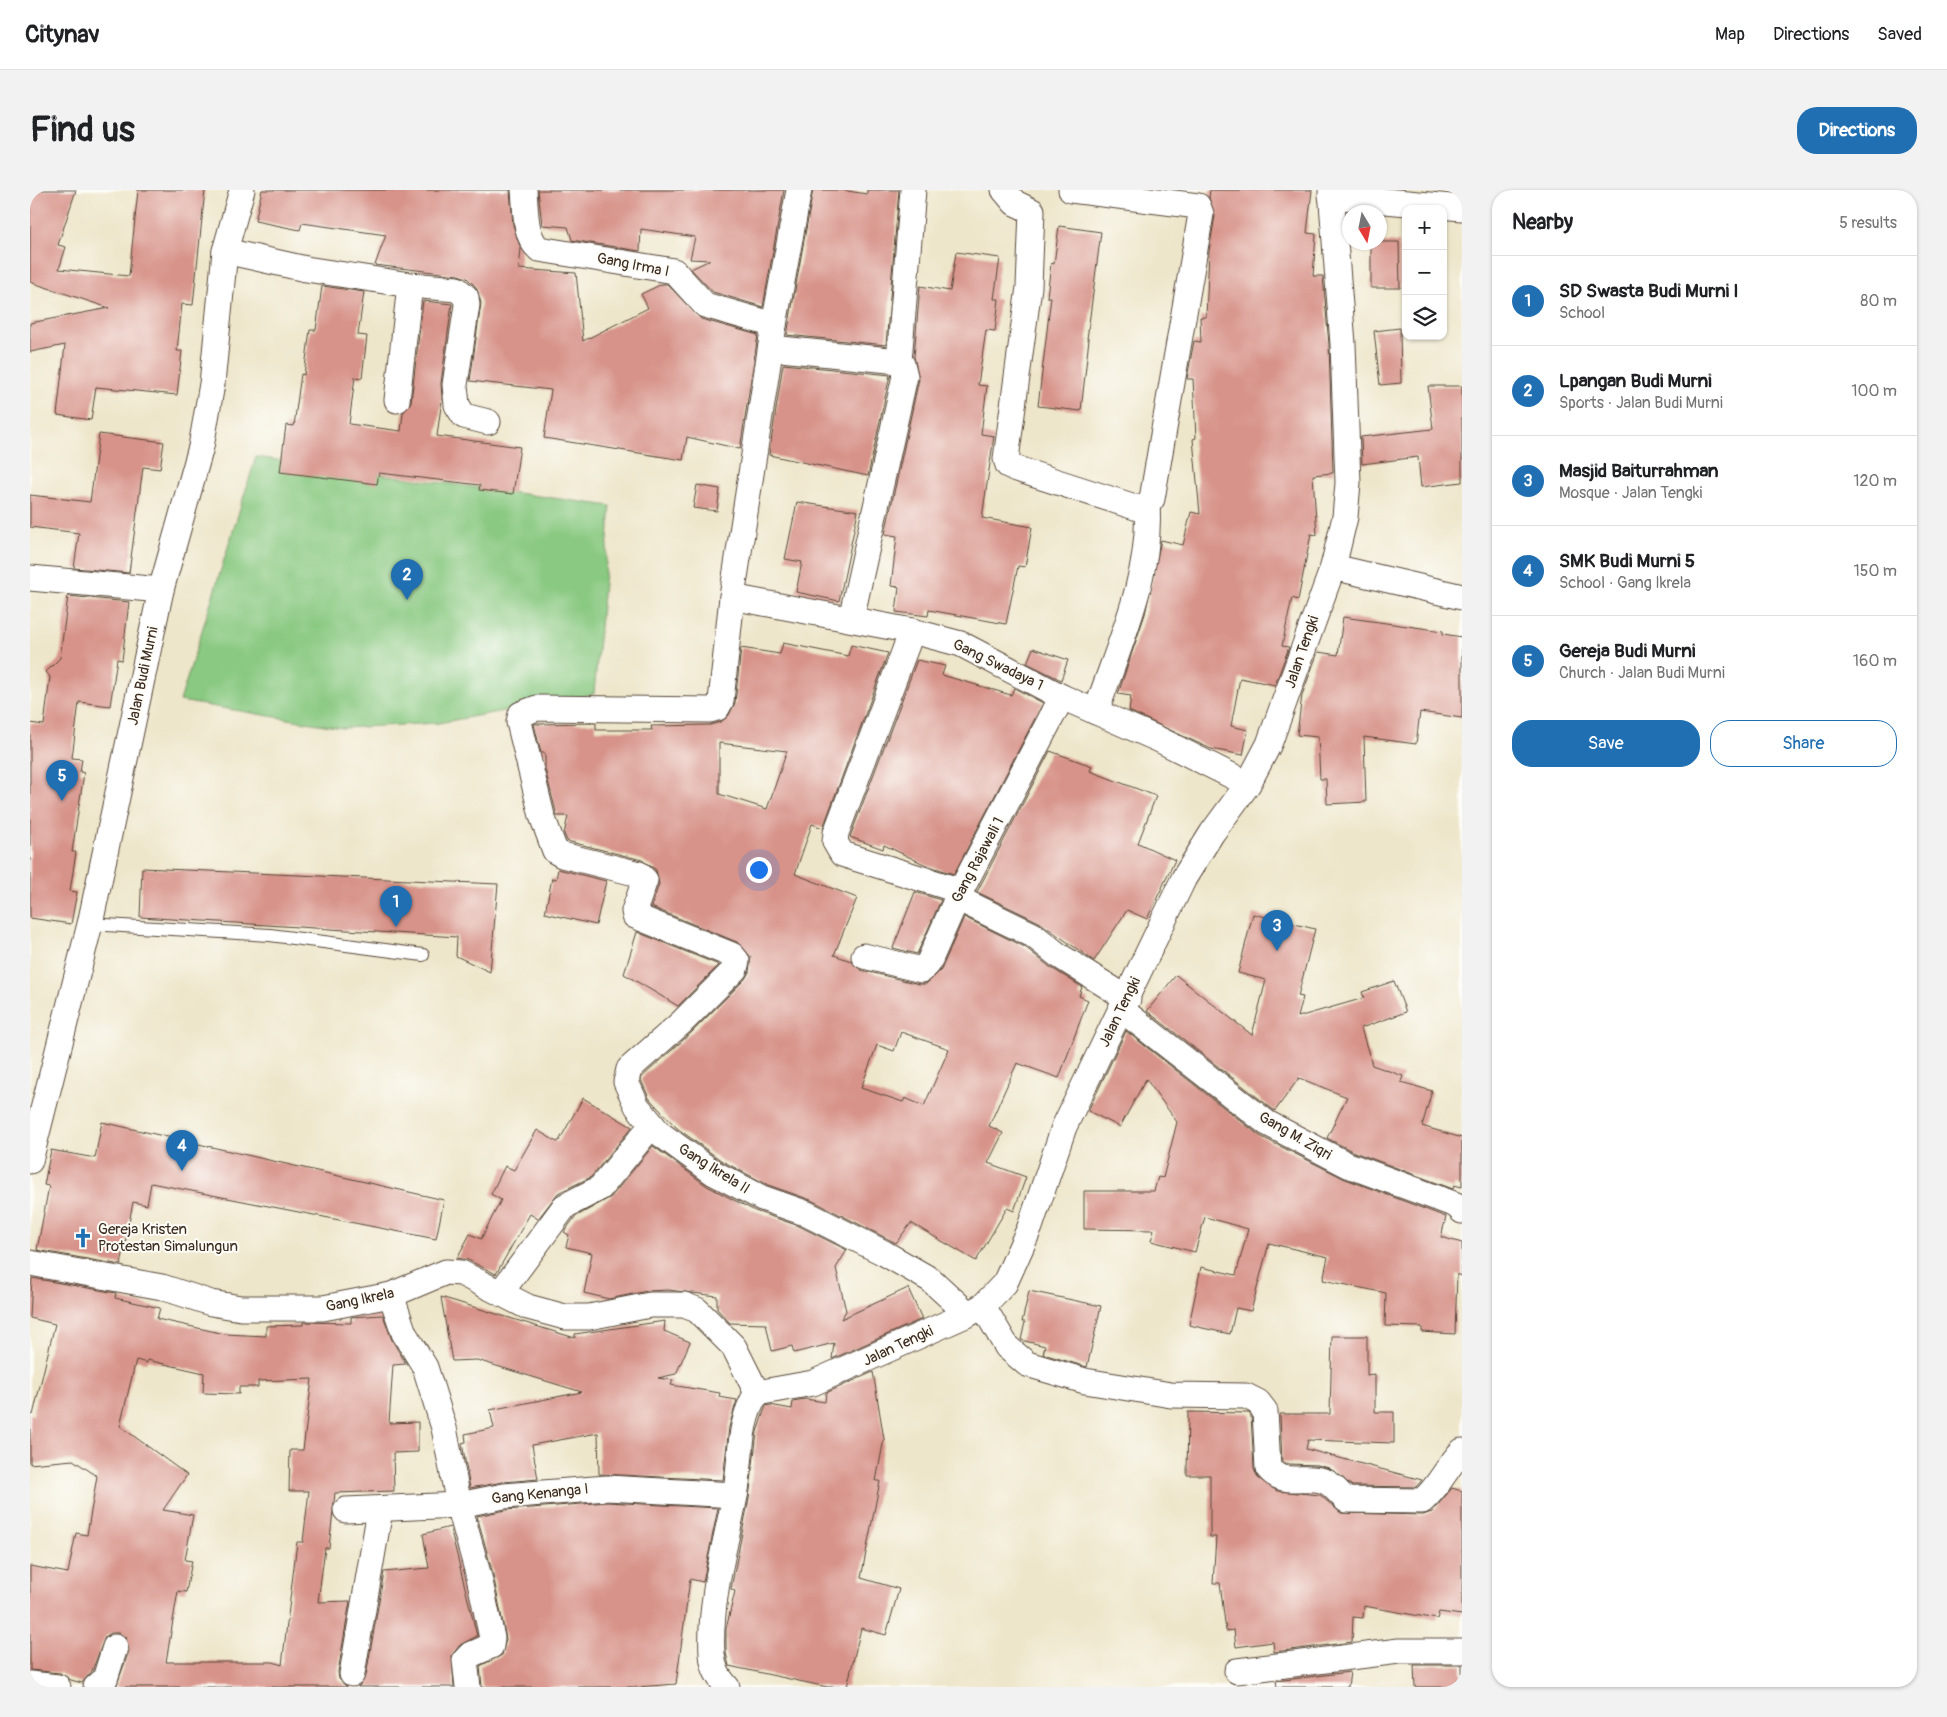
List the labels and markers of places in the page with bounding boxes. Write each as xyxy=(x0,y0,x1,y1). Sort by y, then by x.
pin: 2 xyxy=(391,559,423,600)
pin: 5 xyxy=(46,760,78,801)
pin: 1 xyxy=(380,886,412,927)
pin: 3 xyxy=(1261,910,1293,951)
pin: 4 xyxy=(166,1130,198,1171)
place label: Gereja Kristen Protestan Simalungun xyxy=(98,1220,238,1256)
church icon: Gereja Kristen Protestan Simalungun xyxy=(72,1227,94,1249)

